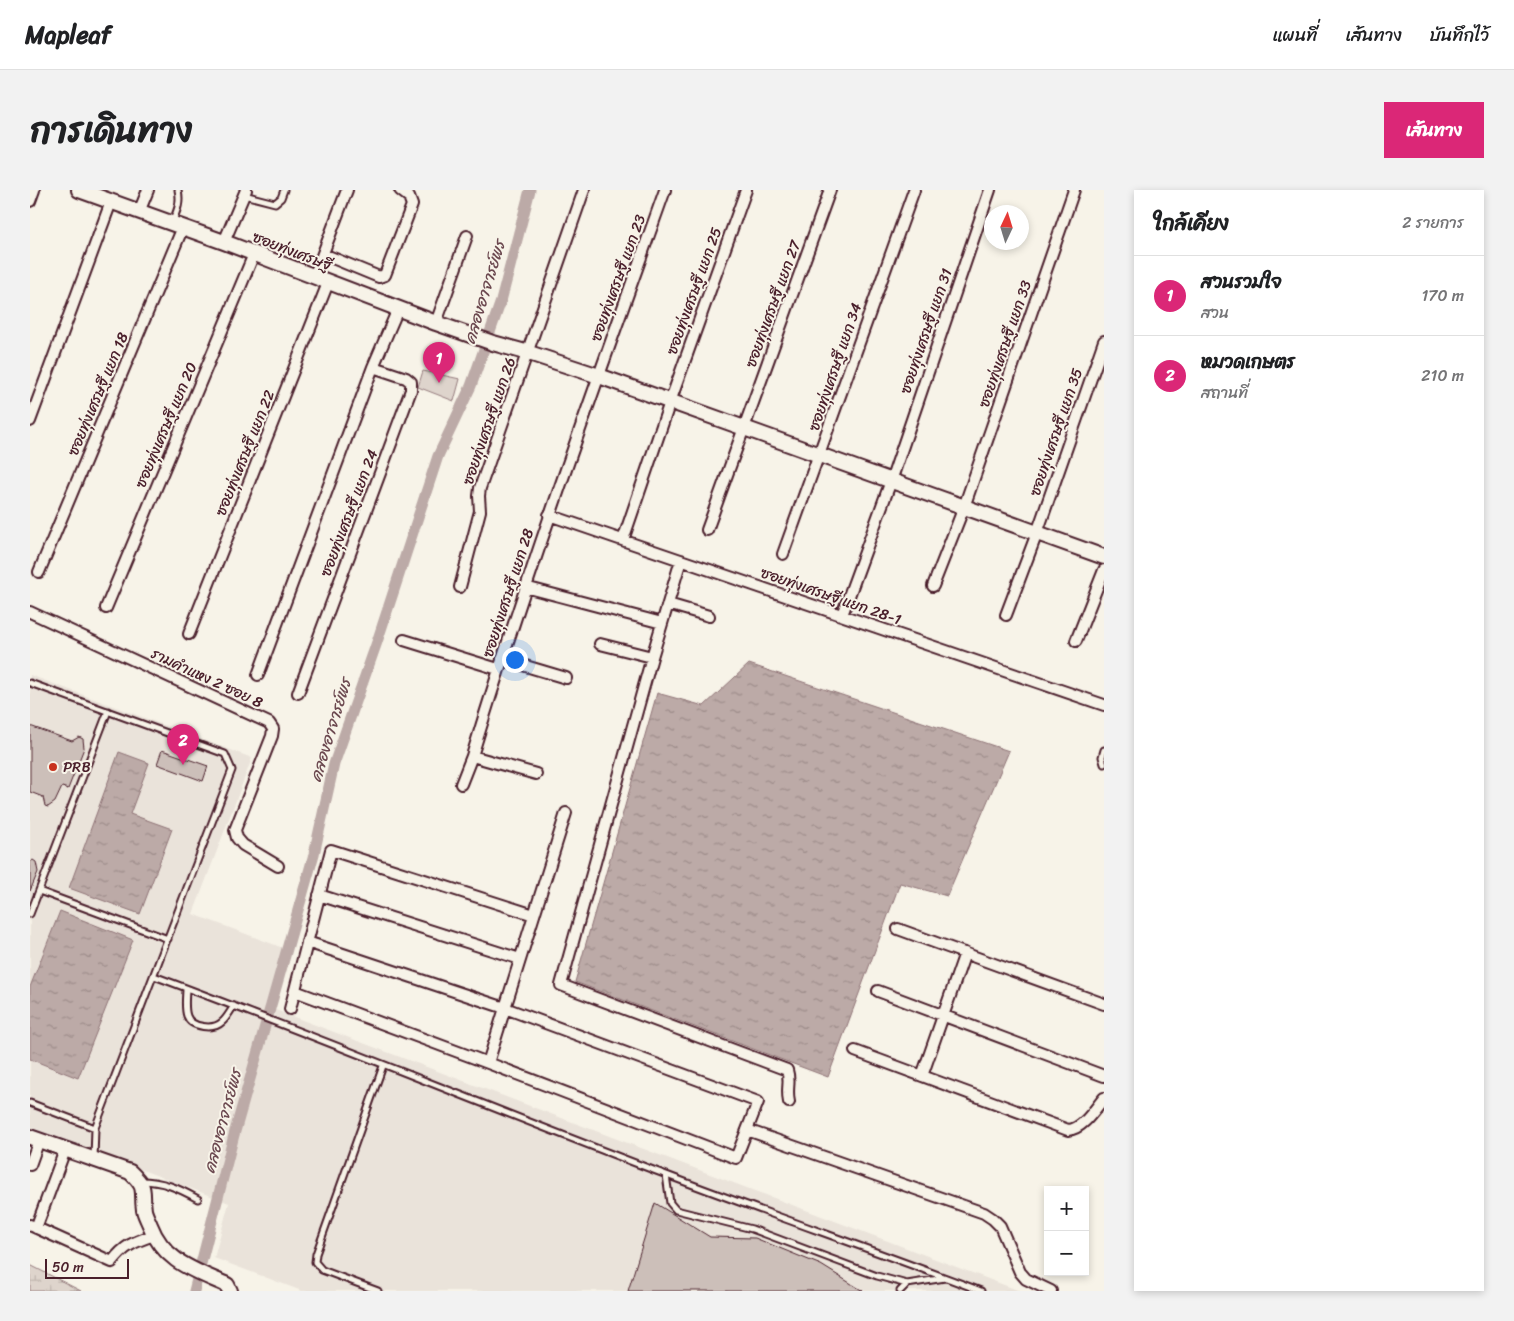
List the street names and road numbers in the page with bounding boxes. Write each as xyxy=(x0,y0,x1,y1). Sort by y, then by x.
street label: ซอยทุ่งเศรษฐี แยก 23 xyxy=(583,211,653,345)
street label: ซอยทุ่งเศรษฐี แยก 25 xyxy=(659,223,729,359)
street label: ซอยทุ่งเศรษฐี xyxy=(249,224,337,279)
street label: ซอยทุ่งเศรษฐี แยก 27 xyxy=(738,235,809,371)
street label: ซอยทุ่งเศรษฐี แยก 31 xyxy=(892,265,960,397)
street label: ซอยทุ่งเศรษฐี แยก 33 xyxy=(971,277,1039,411)
street label: ซอยทุ่งเศรษฐี แยก 34 xyxy=(801,299,869,435)
street label: ซอยทุ่งเศรษฐี แยก 18 xyxy=(60,328,136,460)
street label: ซอยทุ่งเศรษฐี แยก 26 xyxy=(455,354,523,488)
street label: ซอยทุ่งเศรษฐี แยก 20 xyxy=(128,358,204,492)
street label: ซอยทุ่งเศรษฐี แยก 35 xyxy=(1022,364,1090,500)
street label: ซอยทุ่งเศรษฐี แยก 22 xyxy=(208,386,282,520)
street label: ซอยทุ่งเศรษฐี แยก 24 xyxy=(313,446,385,580)
street label: ซอยทุ่งเศรษฐี แยก 28 xyxy=(475,525,541,661)
street label: ซอยทุ่งเศรษฐี แยก 28-1 xyxy=(757,560,905,632)
street label: รามคำแหง 2 ซอย 8 xyxy=(147,641,267,715)

